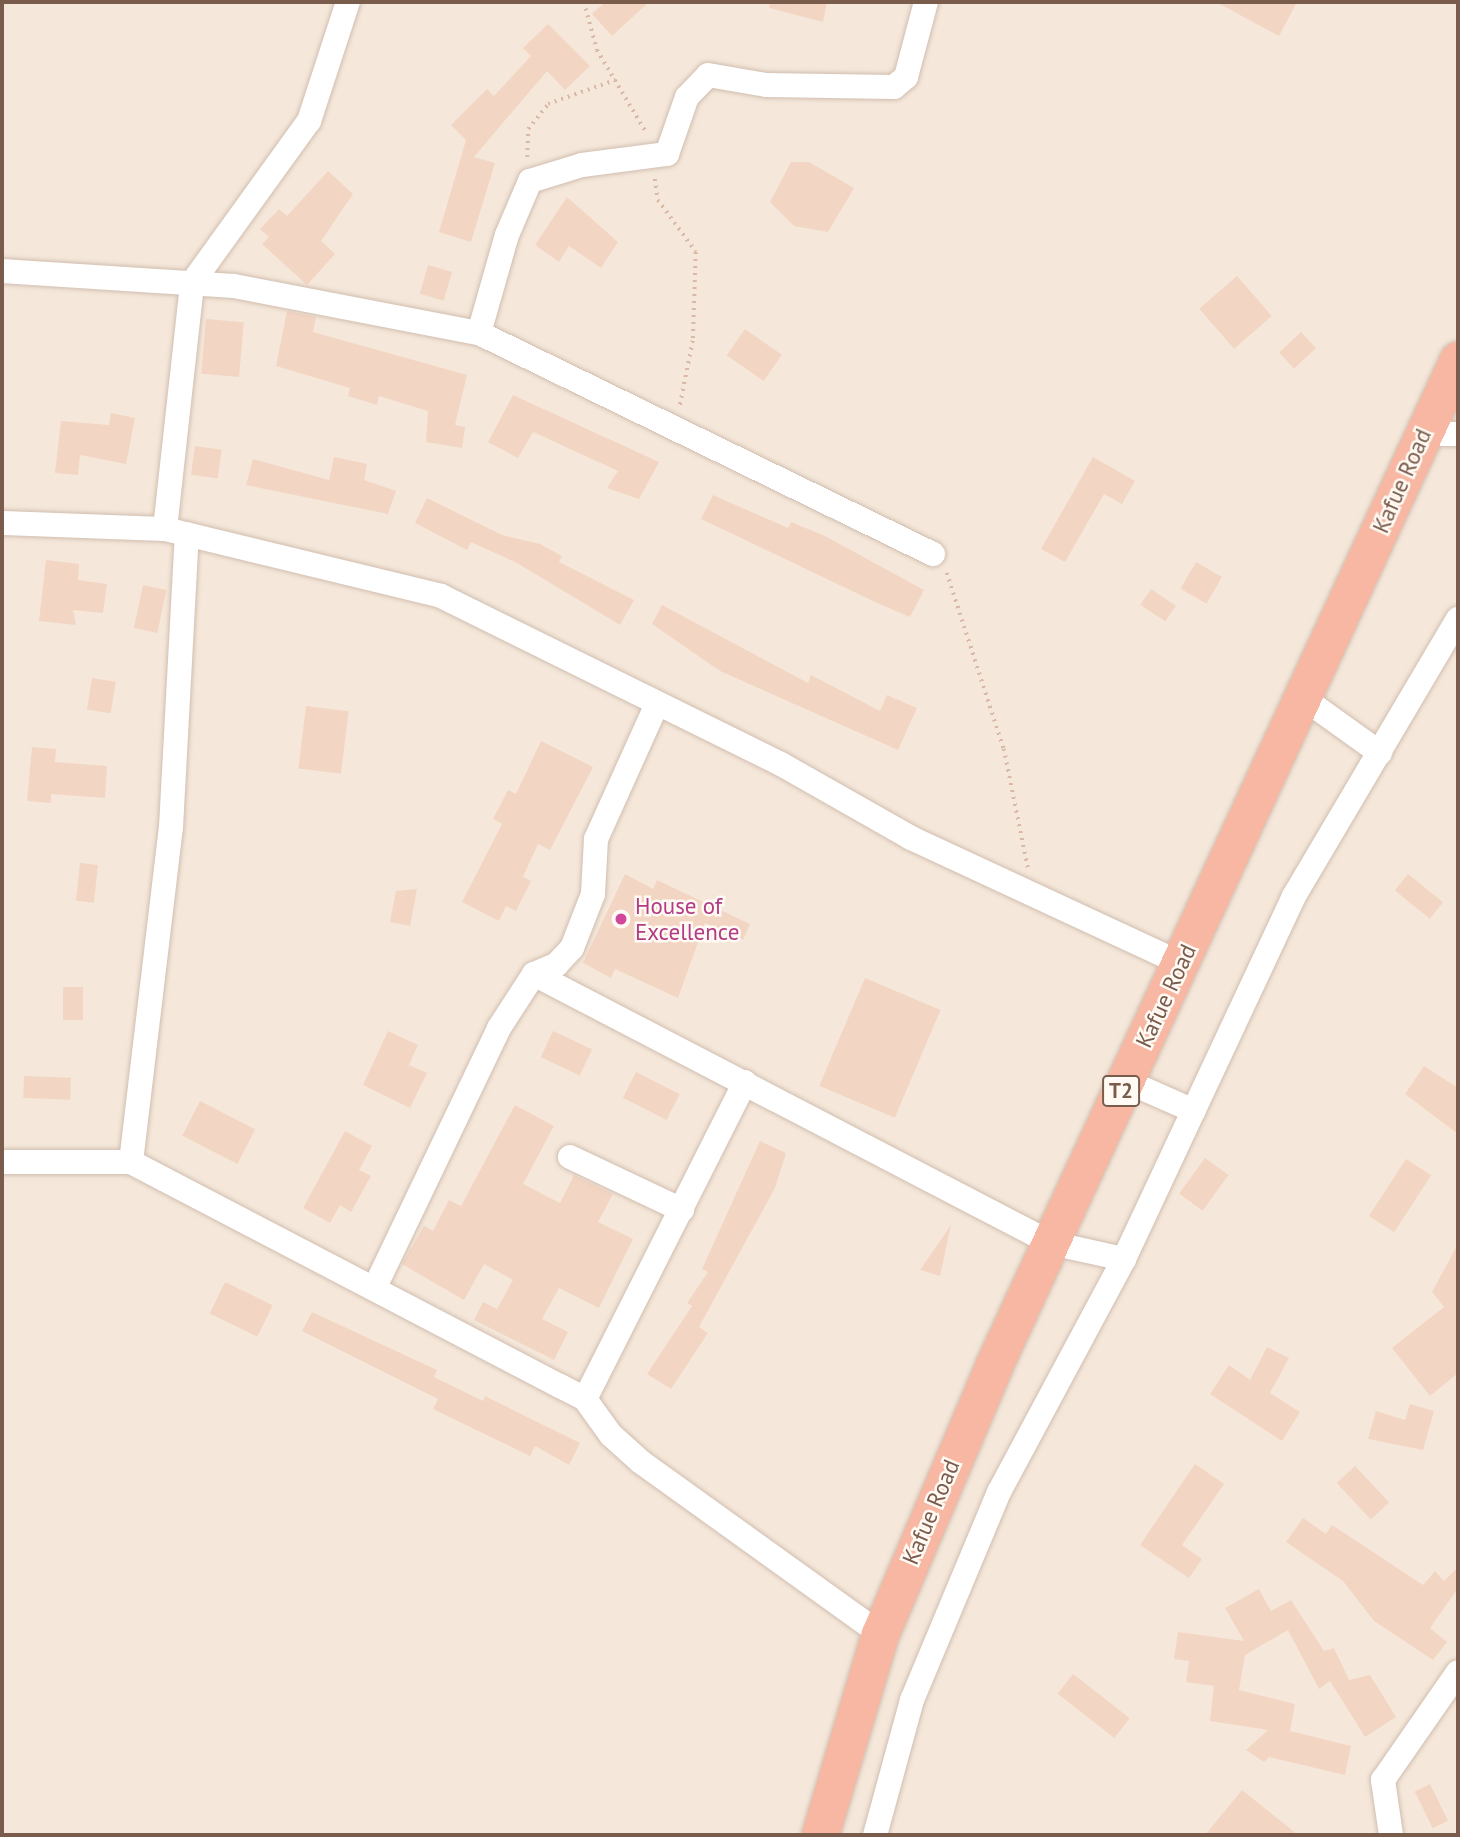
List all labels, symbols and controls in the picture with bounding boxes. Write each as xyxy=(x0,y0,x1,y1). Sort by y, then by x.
street label: Kafue Road xyxy=(1367,425,1437,537)
place label: House of Excellence xyxy=(635,892,739,946)
marker: House of Excellence xyxy=(613,911,629,927)
street label: Kafue Road xyxy=(1130,940,1202,1052)
road number: T2 xyxy=(1102,1074,1140,1108)
street label: Kafue Road xyxy=(897,1455,965,1569)

